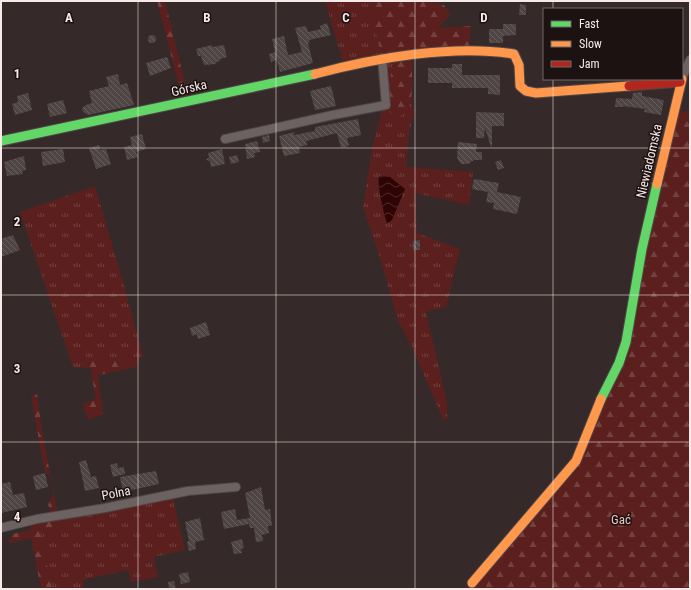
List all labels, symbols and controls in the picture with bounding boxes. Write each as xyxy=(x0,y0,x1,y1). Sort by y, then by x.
legend xyxy=(543,8,683,80)
text: A xyxy=(65,10,73,25)
text: B xyxy=(203,10,211,25)
text: C xyxy=(342,10,350,25)
text: D xyxy=(480,10,488,25)
text: Fast xyxy=(579,17,600,31)
text: Slow xyxy=(579,37,602,51)
text: Jam xyxy=(579,57,600,71)
text: 1 xyxy=(14,66,20,81)
street label: Górska xyxy=(170,77,208,99)
street label: Niewiadomska xyxy=(633,122,665,200)
text: 2 xyxy=(14,214,21,229)
text: 3 xyxy=(14,361,20,376)
street label: Polna xyxy=(100,483,132,503)
text: 4 xyxy=(14,509,21,524)
park label: Gać xyxy=(611,512,631,527)

